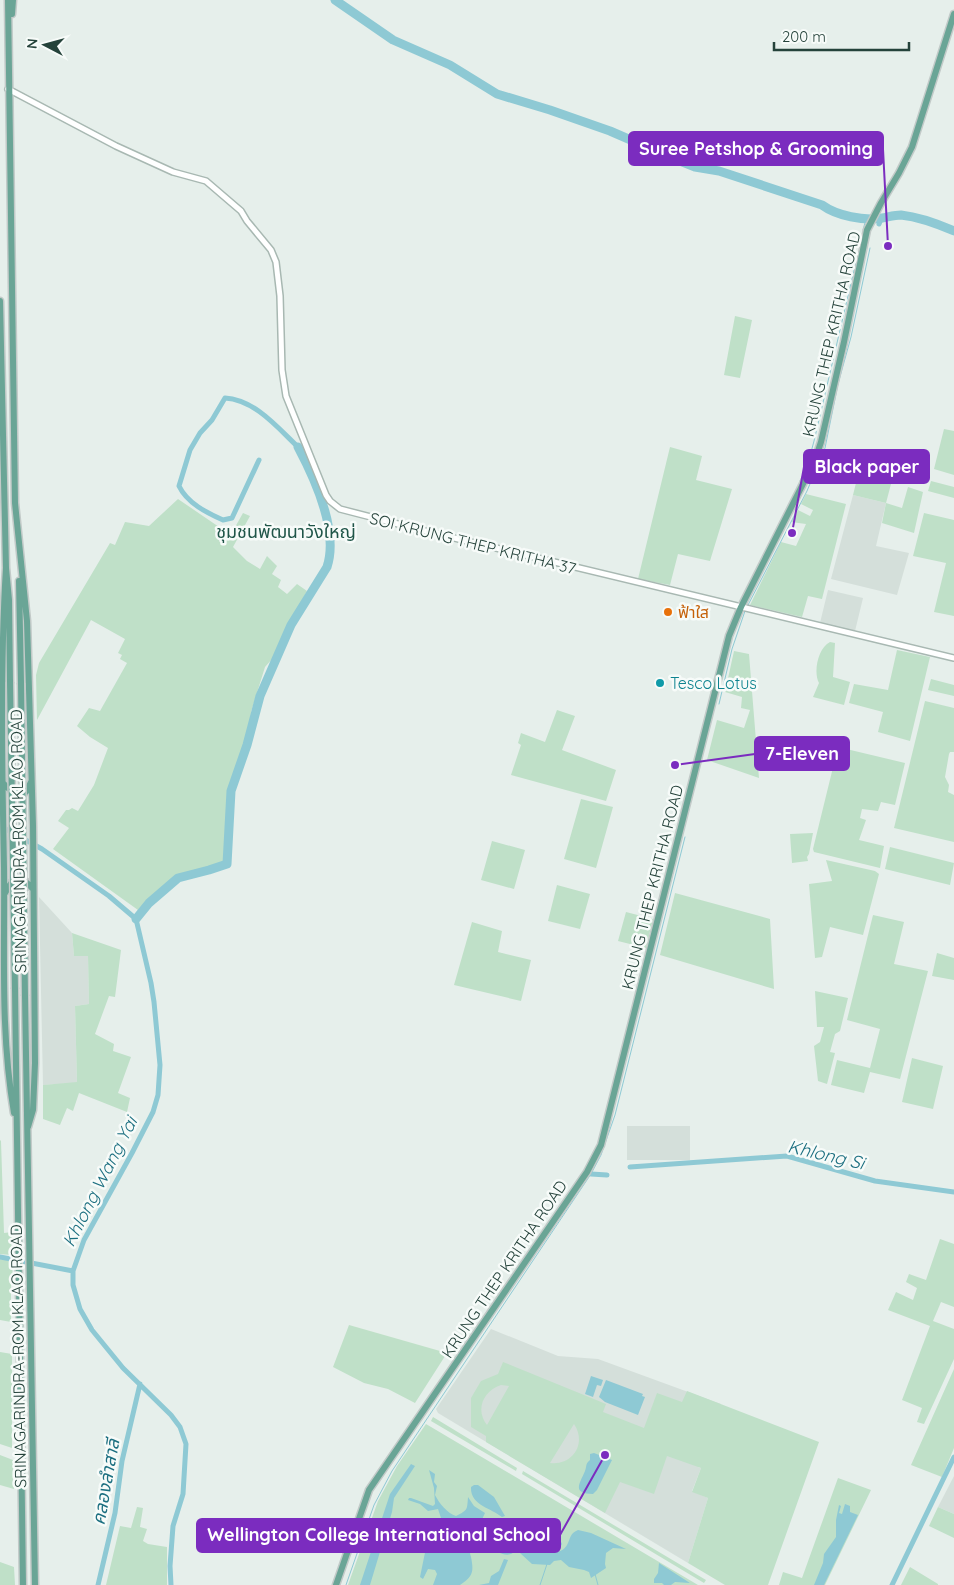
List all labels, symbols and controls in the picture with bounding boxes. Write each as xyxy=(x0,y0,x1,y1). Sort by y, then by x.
north arrow xyxy=(20,20,70,70)
scale bar xyxy=(774,20,909,52)
text: 200 m xyxy=(782,27,826,46)
text: N xyxy=(23,38,42,50)
callout: Suree Petshop & Grooming xyxy=(629,132,883,165)
text: Suree Petshop & Grooming xyxy=(639,137,873,160)
street label: KRUNG THEP KRITHA ROAD xyxy=(798,229,864,439)
callout: Black paper xyxy=(804,450,929,483)
text: Black paper xyxy=(815,455,920,478)
street label: SOI KRUNG THEP KRITHA 37 xyxy=(368,508,578,578)
district label: ชุมชนพัฒนาวังใหญ่ xyxy=(216,520,356,543)
place label: ฟ้าใส xyxy=(678,602,709,622)
marker: ฟ้าใส xyxy=(662,606,674,618)
place label: Tesco Lotus xyxy=(670,673,757,693)
marker: Tesco Lotus xyxy=(654,677,666,689)
street label: SRINAGARINDRA-ROM KLAO ROAD xyxy=(6,709,30,973)
callout: 7-Eleven xyxy=(755,737,849,770)
text: 7-Eleven xyxy=(765,742,839,765)
street label: KRUNG THEP KRITHA ROAD xyxy=(617,783,687,991)
water label: Khlong Wang Yai xyxy=(57,1111,143,1251)
water label: Khlong Si xyxy=(786,1135,869,1175)
street label: KRUNG THEP KRITHA ROAD xyxy=(437,1176,571,1362)
street label: SRINAGARINDRA-ROM KLAO ROAD xyxy=(6,1224,30,1488)
water label: คลองลำสาลี xyxy=(87,1435,125,1527)
callout: Wellington College International School xyxy=(197,1519,560,1552)
text: Wellington College International School xyxy=(207,1523,551,1546)

